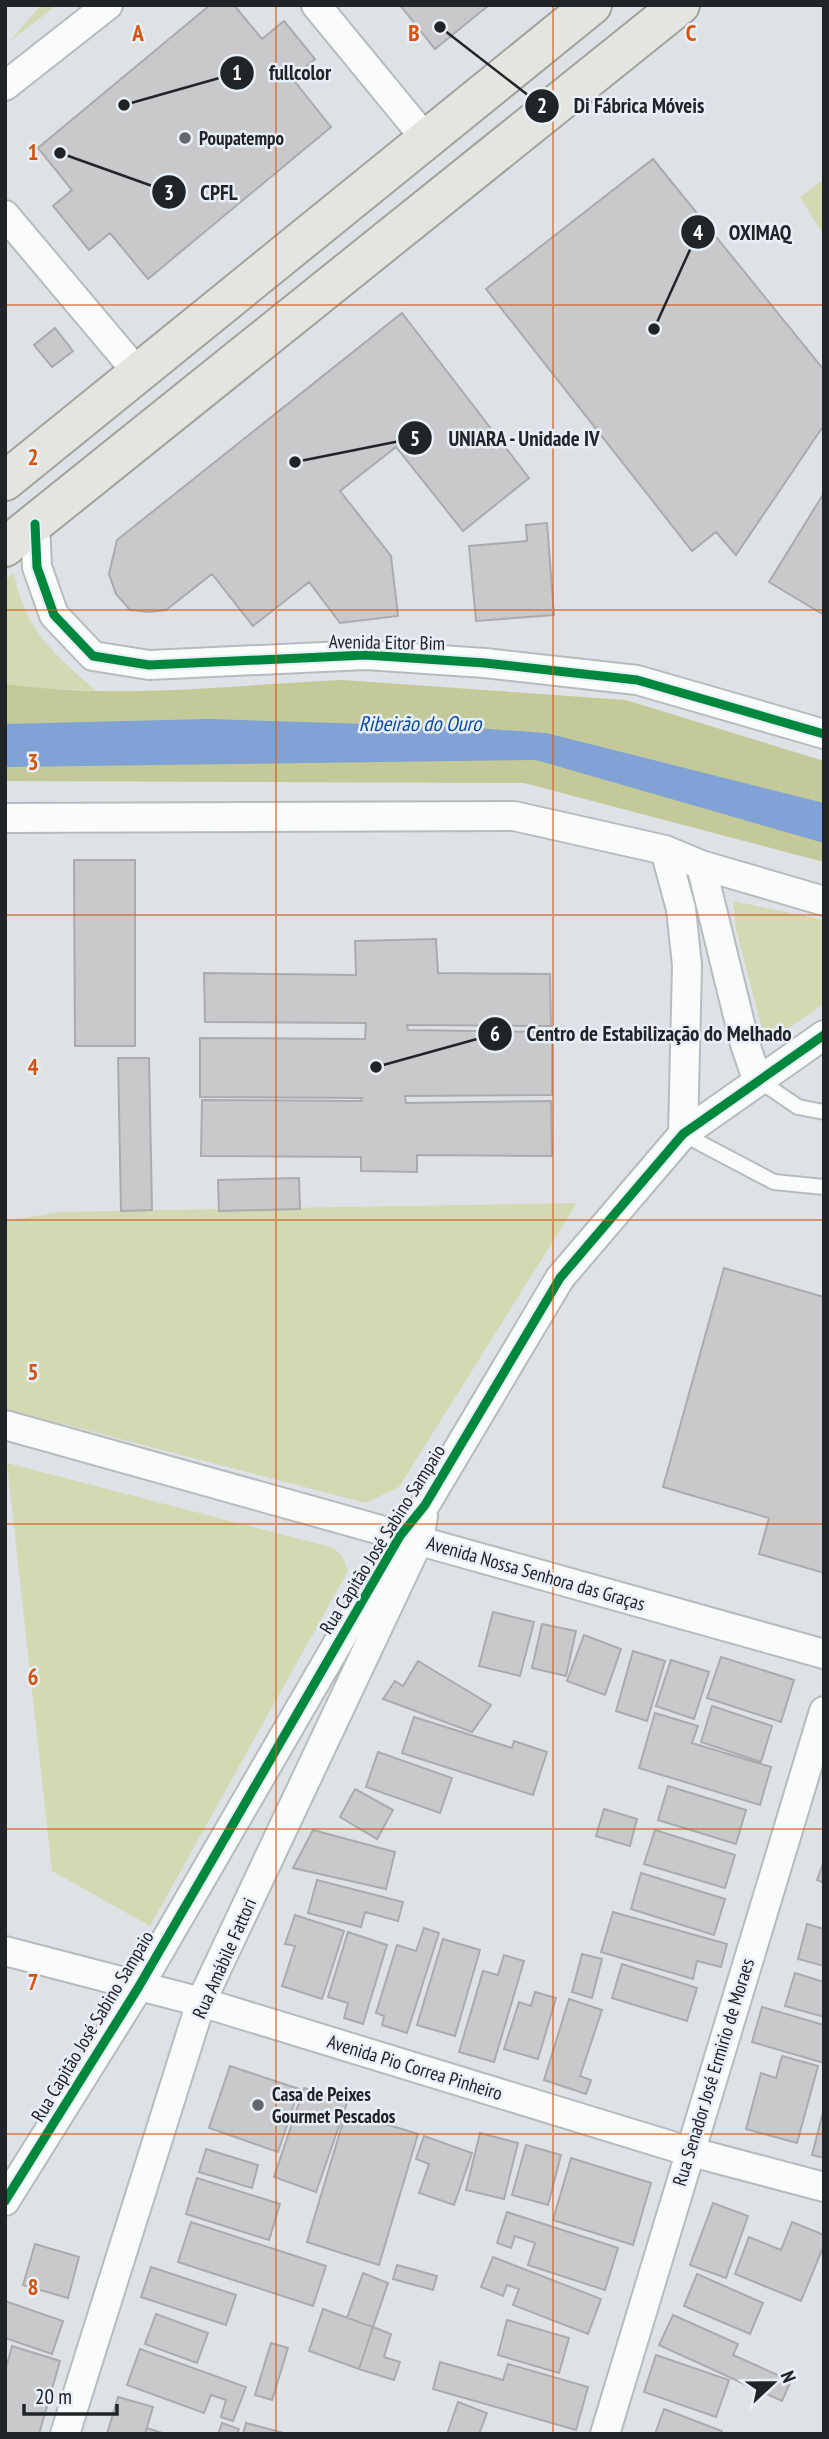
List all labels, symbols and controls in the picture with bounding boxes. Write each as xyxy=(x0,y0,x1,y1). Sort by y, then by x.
text: A xyxy=(131,18,144,47)
text: B xyxy=(408,18,420,47)
text: C xyxy=(686,18,697,47)
callout: fullcolor xyxy=(220,52,345,94)
text: 1 xyxy=(232,59,242,86)
text: fullcolor xyxy=(269,59,332,86)
callout: Di Fábrica Móveis xyxy=(525,85,718,127)
text: 2 xyxy=(537,92,547,119)
text: Di Fábrica Móveis xyxy=(574,92,704,119)
place label: Poupatempo xyxy=(199,126,284,150)
marker: Poupatempo xyxy=(177,130,193,146)
text: 1 xyxy=(28,137,39,166)
callout: CPFL xyxy=(151,171,251,213)
text: 3 xyxy=(164,179,174,206)
text: CPFL xyxy=(200,179,238,206)
callout: OXIMAQ xyxy=(680,211,806,253)
text: 4 xyxy=(693,219,703,246)
text: OXIMAQ xyxy=(729,219,793,246)
callout: UNIARA - Unidade IV xyxy=(398,417,615,459)
text: 5 xyxy=(410,425,420,452)
text: UNIARA - Unidade IV xyxy=(448,425,600,452)
text: 2 xyxy=(28,442,39,471)
street label: Avenida Eitor Bim xyxy=(329,629,445,655)
water label: Ribeirão do Ouro xyxy=(359,710,483,737)
text: 3 xyxy=(28,747,39,776)
callout: Centro de Estabilização do Melhado xyxy=(477,1013,806,1055)
text: 6 xyxy=(490,1020,500,1047)
text: Centro de Estabilização do Melhado xyxy=(526,1020,792,1047)
text: 4 xyxy=(28,1052,39,1081)
text: 5 xyxy=(28,1357,39,1386)
street label: Rua Capitão José Sabino Sampaio xyxy=(314,1440,450,1638)
street label: Avenida Nossa Senhora das Graças xyxy=(424,1530,648,1616)
text: 6 xyxy=(28,1662,39,1691)
street label: Rua Amábile Fattori xyxy=(187,1894,261,2022)
street label: Rua Capitão José Sabino Sampaio xyxy=(25,1926,159,2126)
street label: Rua Senador José Ermirio de Moraes xyxy=(667,1955,759,2189)
text: 7 xyxy=(28,1967,39,1996)
street label: Avenida Pio Correa Pinheiro xyxy=(325,2029,505,2105)
place label: Casa de Peixes Gourmet Pescados xyxy=(272,2082,396,2128)
marker: Casa de Peixes Gourmet Pescados xyxy=(250,2097,266,2113)
text: 8 xyxy=(28,2272,39,2301)
north arrow xyxy=(738,2348,808,2418)
text: N xyxy=(776,2367,802,2386)
scale bar xyxy=(24,2372,117,2416)
text: 20 m xyxy=(35,2383,72,2410)

